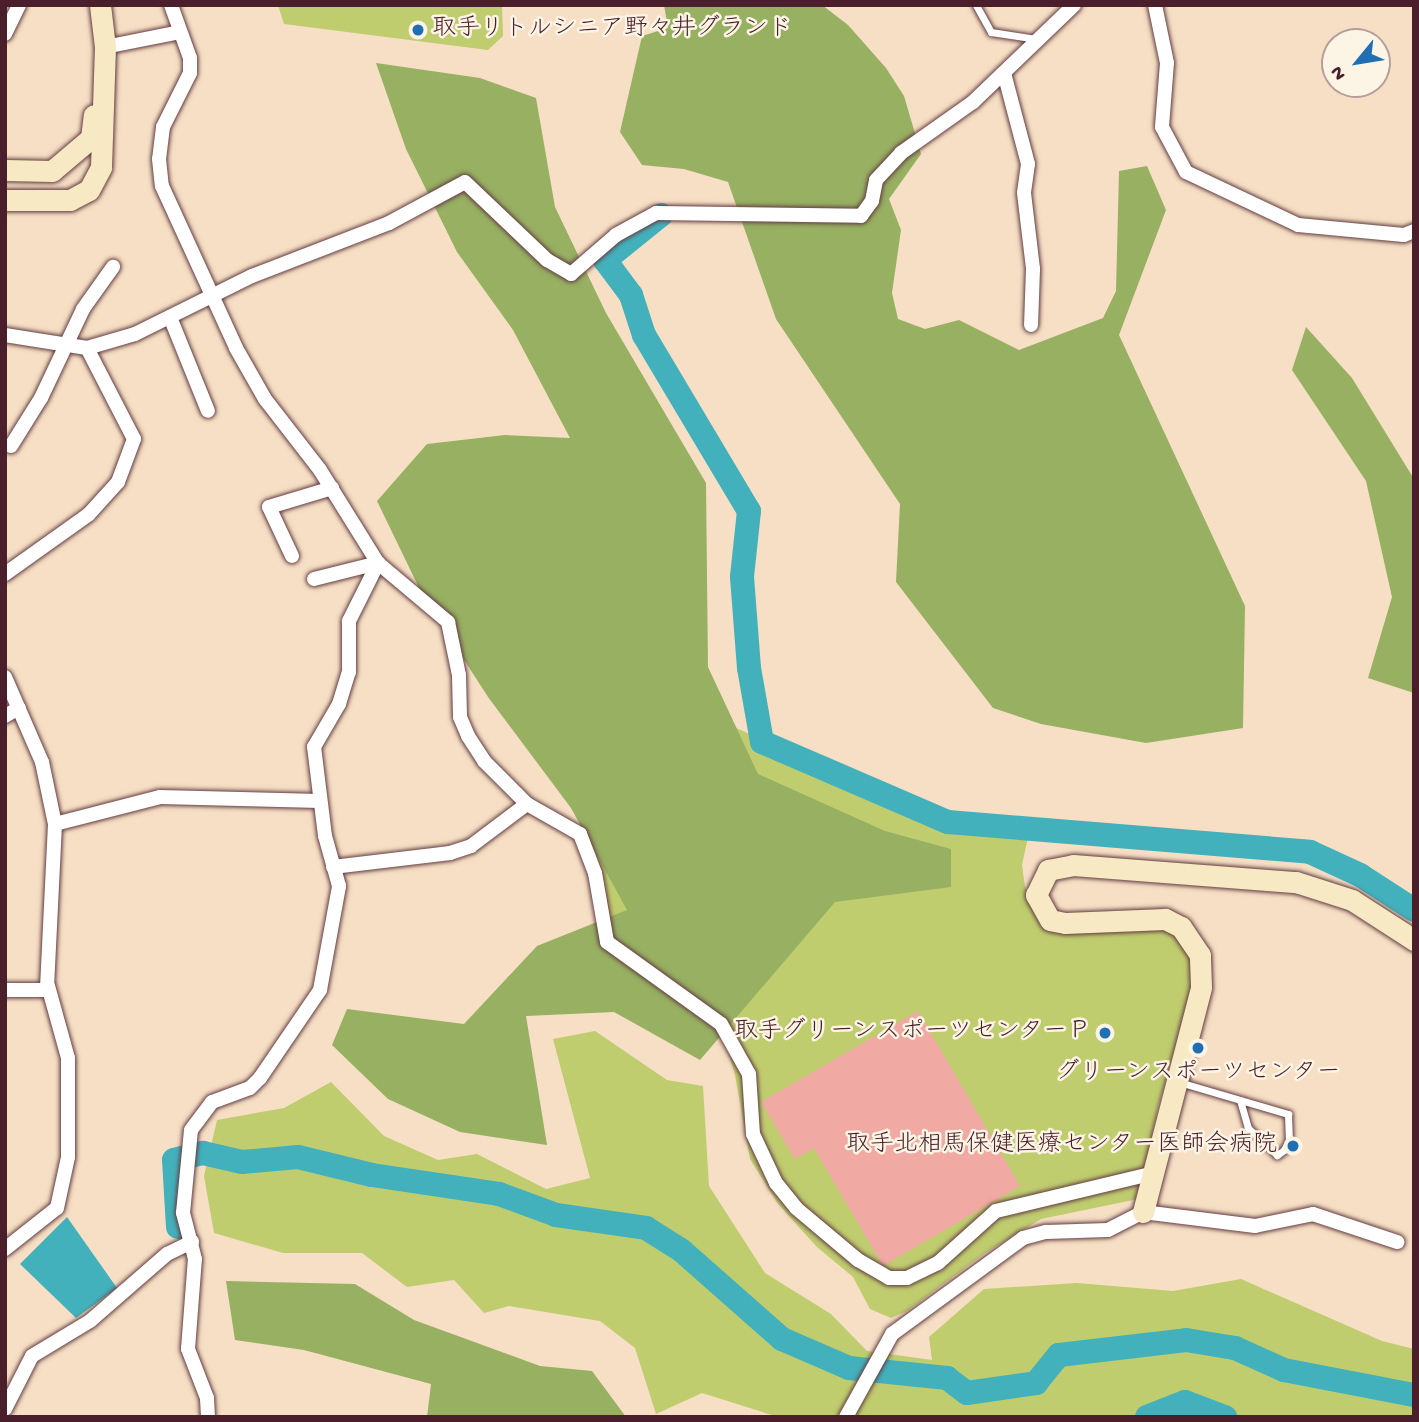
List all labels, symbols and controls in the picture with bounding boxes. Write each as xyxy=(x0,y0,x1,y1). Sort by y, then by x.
place label: 取手リトルシニア野々井グランド xyxy=(432,16,792,44)
marker: 取手リトルシニア野々井グランド xyxy=(410,22,426,38)
north arrow xyxy=(1321,28,1391,98)
text: N xyxy=(1326,62,1352,84)
place label: 取手グリーンスポーツセンターＰ xyxy=(731,1019,1091,1047)
marker: 取手グリーンスポーツセンターＰ xyxy=(1097,1025,1113,1041)
marker: グリーンスポーツセンター xyxy=(1190,1040,1206,1056)
place label: グリーンスポーツセンター xyxy=(1054,1060,1342,1088)
place label: 取手北相馬保健医療センター医師会病院 xyxy=(845,1132,1277,1160)
marker: 取手北相馬保健医療センター医師会病院 xyxy=(1283,1136,1303,1156)

